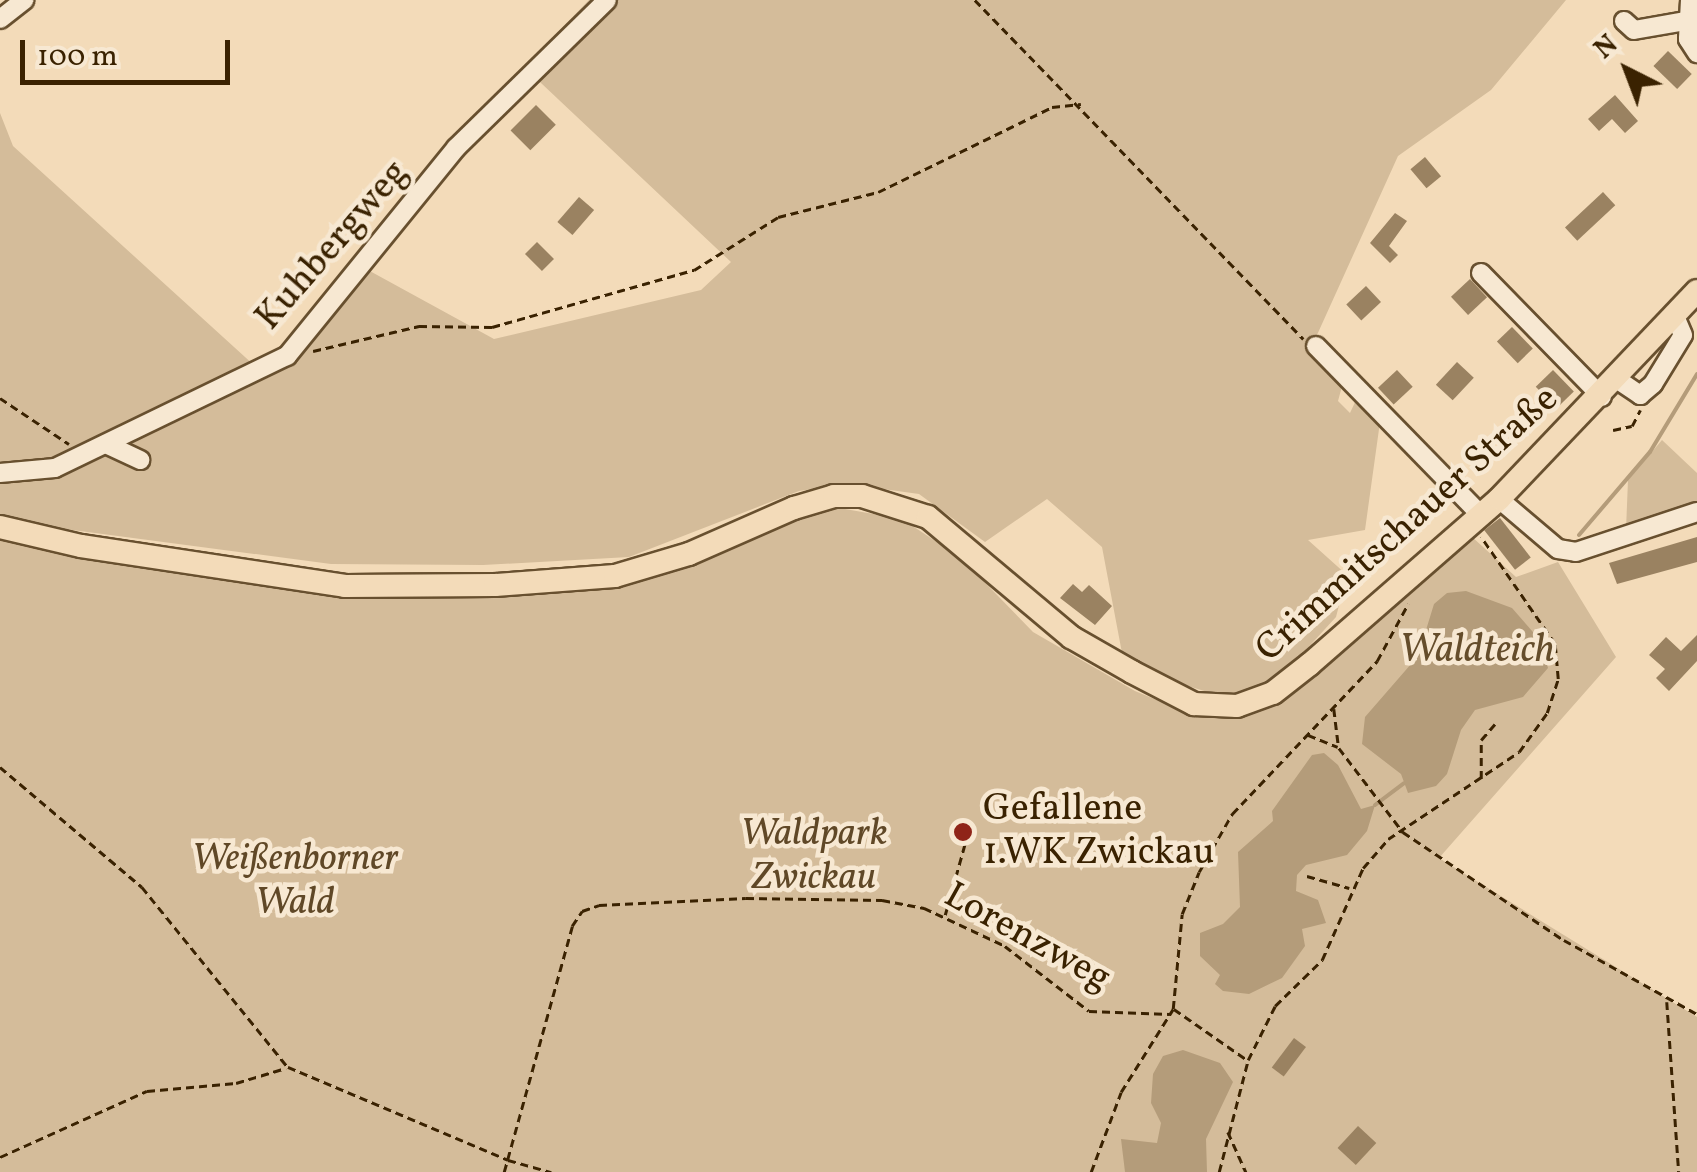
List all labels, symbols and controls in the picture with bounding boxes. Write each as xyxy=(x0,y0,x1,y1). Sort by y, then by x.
scale bar xyxy=(25,20,235,82)
north arrow xyxy=(1577,20,1677,120)
text: N xyxy=(1586,26,1627,69)
text: 100 m xyxy=(37,36,118,78)
street label: Kuhbergweg xyxy=(247,152,419,340)
street label: Crimmitschauer Straße xyxy=(1247,377,1569,673)
water label: Waldteich xyxy=(1399,627,1555,675)
place label: Gefallene 1.WK Zwickau xyxy=(983,787,1215,876)
park label: Waldpark Zwickau xyxy=(740,812,888,902)
marker: Gefallene 1.WK Zwickau xyxy=(952,821,974,843)
park label: Weißenborner Wald xyxy=(191,837,399,926)
street label: Lorenzweg xyxy=(936,874,1118,1002)

